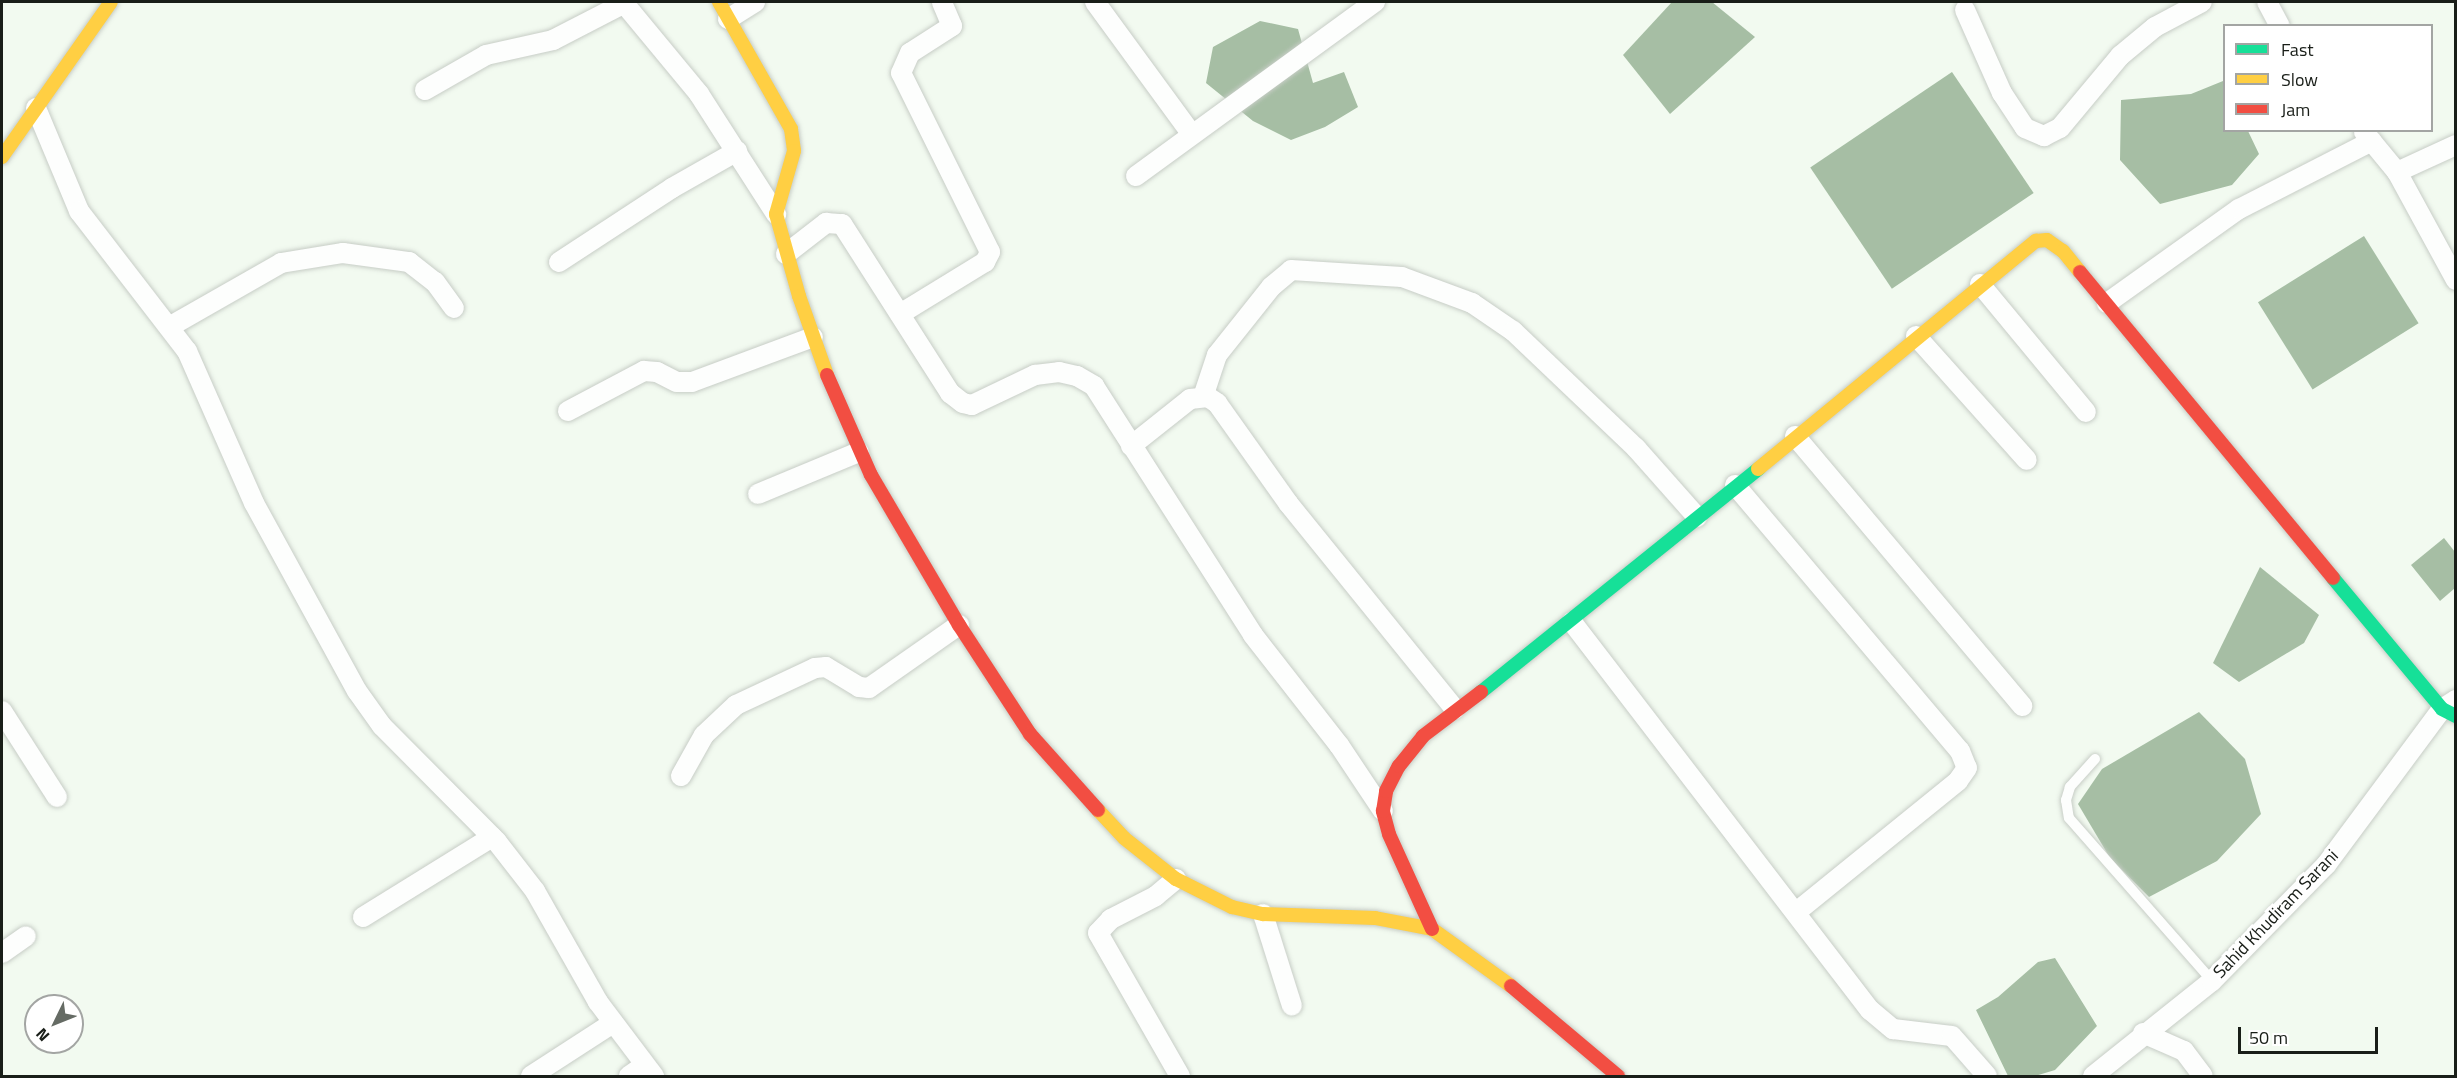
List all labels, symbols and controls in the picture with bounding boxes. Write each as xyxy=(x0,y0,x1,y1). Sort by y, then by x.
legend xyxy=(2223,24,2433,132)
text: Fast xyxy=(2281,36,2314,63)
text: Slow xyxy=(2281,66,2318,93)
text: Jam xyxy=(2281,96,2310,123)
street label: Sahid Khudiram Sarani xyxy=(2209,845,2343,983)
north arrow xyxy=(24,994,84,1054)
scale bar xyxy=(2241,1015,2380,1053)
text: N xyxy=(30,1023,55,1047)
text: 50 m xyxy=(2249,1024,2288,1051)

